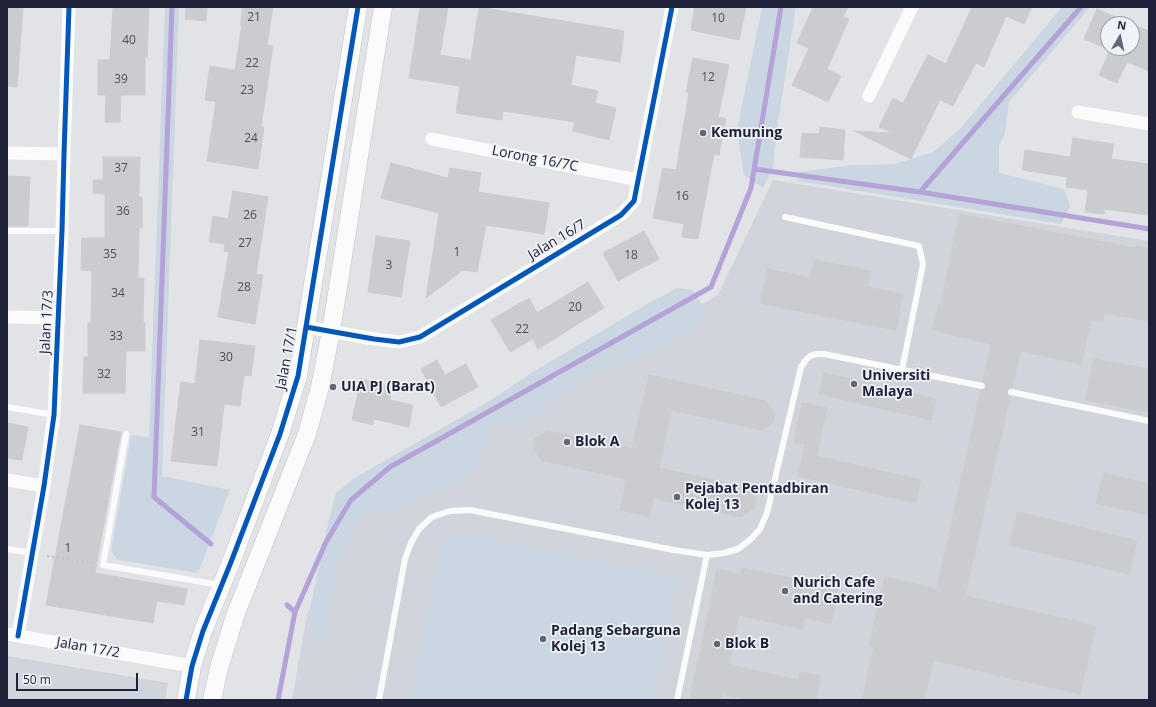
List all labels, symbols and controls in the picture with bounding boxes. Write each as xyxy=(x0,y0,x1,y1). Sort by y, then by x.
house number: 21 xyxy=(247,11,261,25)
house number: 10 xyxy=(711,12,725,26)
north arrow xyxy=(1100,16,1140,56)
text: N xyxy=(1116,17,1127,33)
house number: 40 xyxy=(122,34,136,48)
house number: 22 xyxy=(245,57,259,71)
house number: 12 xyxy=(701,71,715,85)
house number: 39 xyxy=(114,73,128,87)
house number: 23 xyxy=(240,84,254,98)
place label: Kemuning xyxy=(711,125,782,141)
marker: Kemuning xyxy=(698,128,708,138)
house number: 24 xyxy=(244,132,258,146)
street label: Lorong 16/7C xyxy=(490,142,580,176)
house number: 37 xyxy=(114,162,128,176)
house number: 16 xyxy=(675,190,689,204)
house number: 36 xyxy=(116,205,130,219)
house number: 26 xyxy=(243,209,257,223)
street label: Jalan 16/7 xyxy=(525,216,589,264)
house number: 27 xyxy=(238,237,252,251)
house number: 1 xyxy=(454,246,460,260)
house number: 35 xyxy=(103,248,117,262)
house number: 18 xyxy=(624,249,638,263)
house number: 3 xyxy=(386,259,392,273)
house number: 28 xyxy=(237,281,251,295)
house number: 34 xyxy=(111,287,125,301)
street label: Jalan 17/3 xyxy=(37,289,57,355)
house number: 20 xyxy=(568,301,582,315)
house number: 22 xyxy=(515,323,529,337)
street label: Jalan 17/1 xyxy=(273,325,301,391)
house number: 33 xyxy=(109,330,123,344)
house number: 30 xyxy=(219,351,233,365)
house number: 32 xyxy=(97,368,111,382)
place label: Universiti Malaya xyxy=(862,368,930,400)
place label: UIA PJ (Barat) xyxy=(341,379,435,395)
marker: Universiti Malaya xyxy=(849,379,859,389)
marker: UIA PJ (Barat) xyxy=(328,382,338,392)
house number: 31 xyxy=(191,426,205,440)
place label: Blok A xyxy=(575,434,619,450)
marker: Blok A xyxy=(562,437,572,447)
place label: Pejabat Pentadbiran Kolej 13 xyxy=(685,481,829,514)
marker: Pejabat Pentadbiran Kolej 13 xyxy=(672,492,682,502)
house number: 1 xyxy=(65,542,71,556)
place label: Nurich Cafe and Catering xyxy=(793,575,883,608)
marker: Nurich Cafe and Catering xyxy=(780,586,790,596)
place label: Padang Sebarguna Kolej 13 xyxy=(551,623,681,656)
street label: Jalan 17/2 xyxy=(55,634,121,662)
marker: Padang Sebarguna Kolej 13 xyxy=(538,634,548,644)
place label: Blok B xyxy=(725,636,769,652)
marker: Blok B xyxy=(712,639,722,649)
scale bar xyxy=(18,665,140,691)
text: 50 m xyxy=(23,671,51,688)

